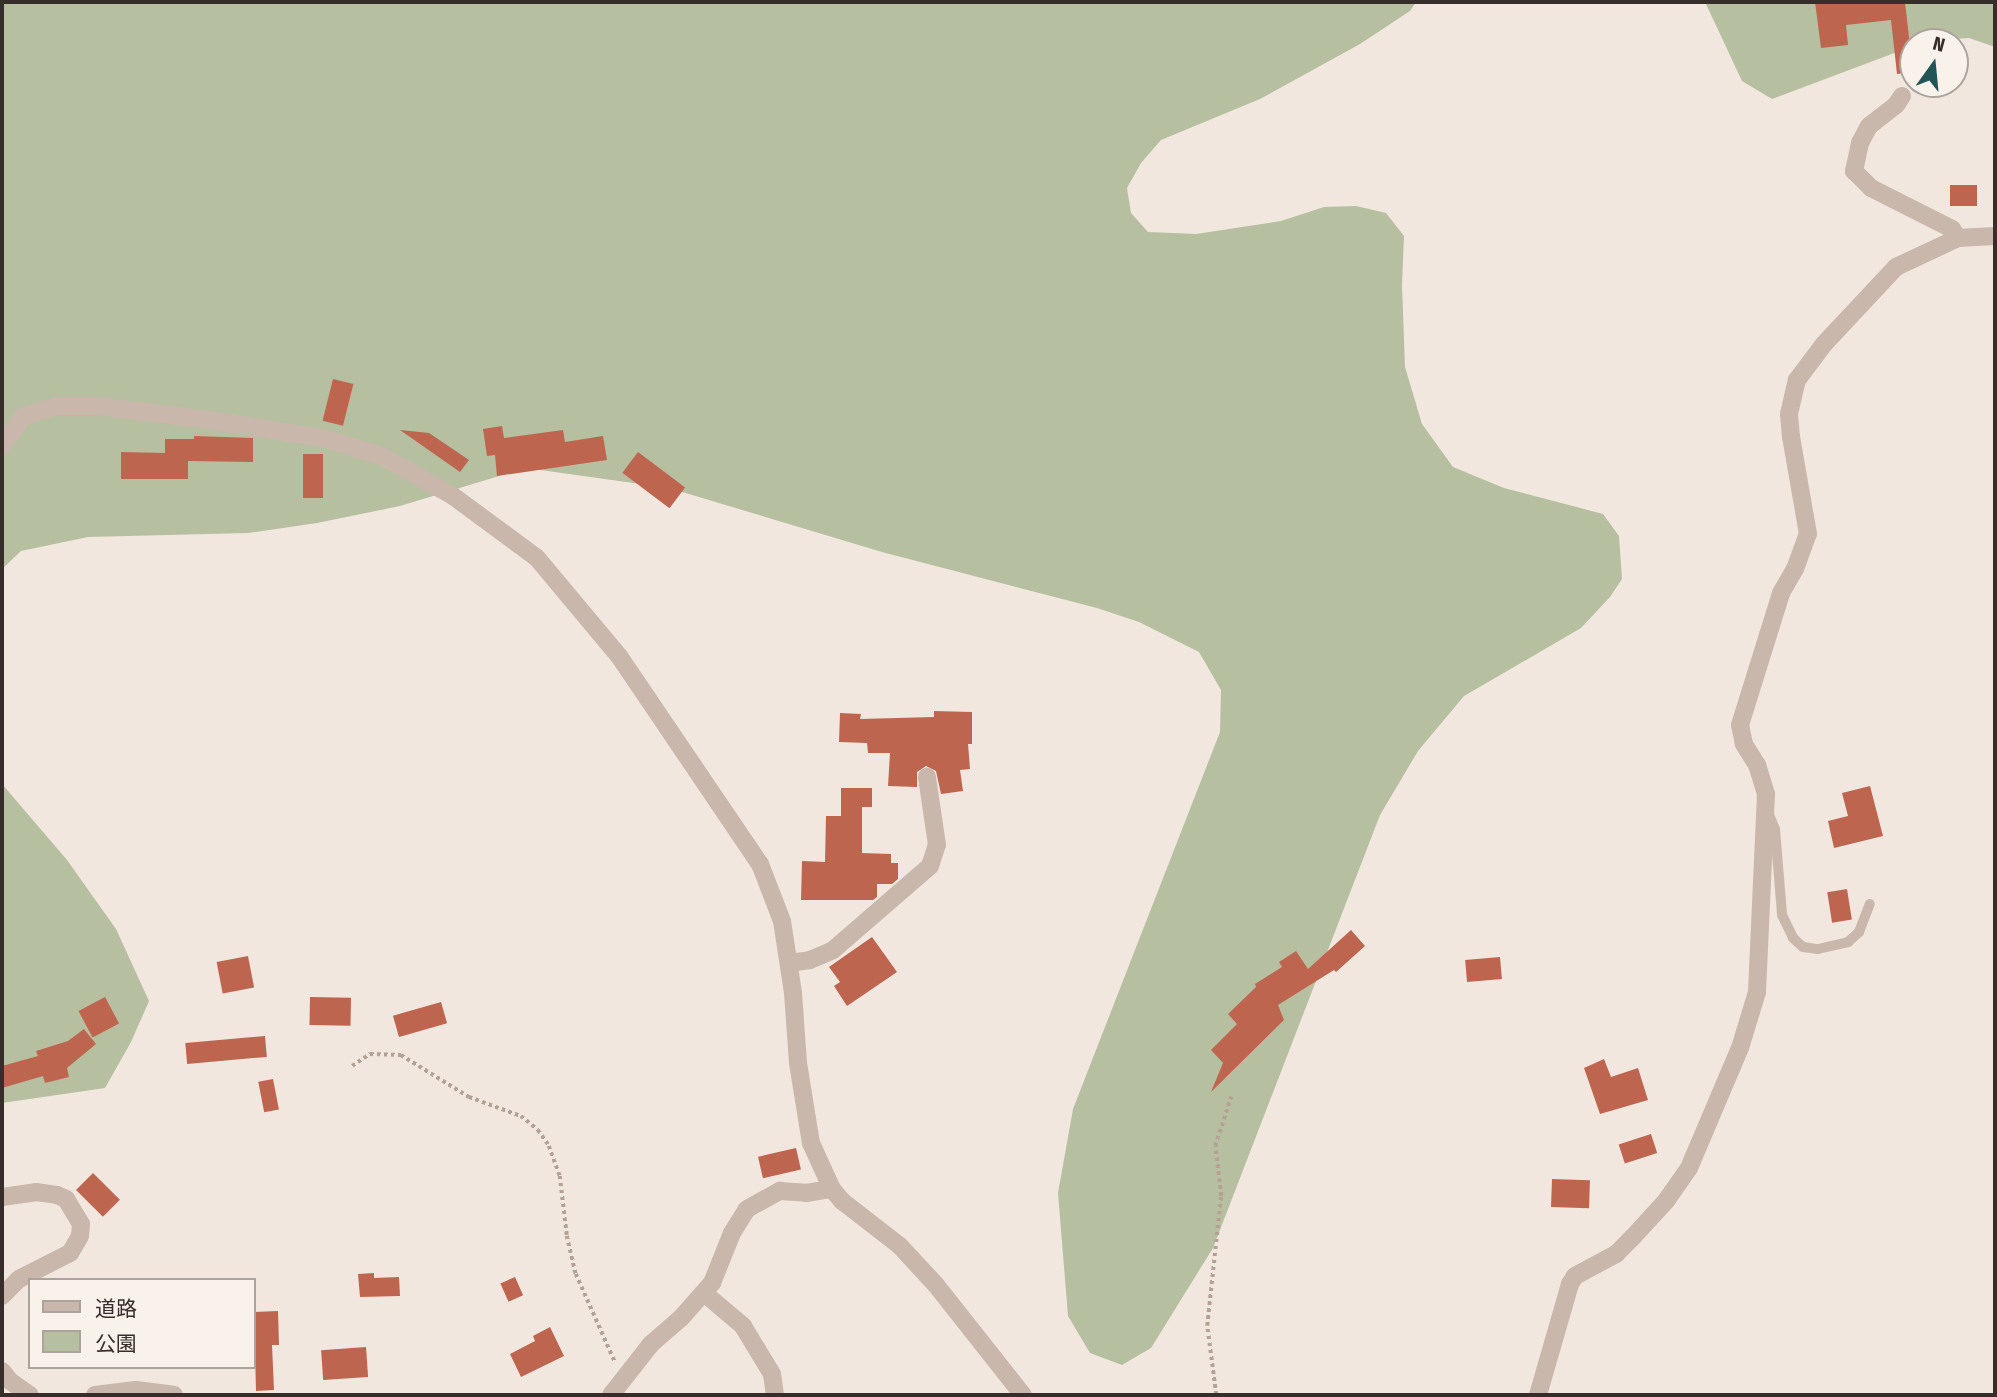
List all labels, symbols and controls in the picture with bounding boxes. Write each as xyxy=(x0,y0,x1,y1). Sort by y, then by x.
north arrow xyxy=(1899,28,1969,98)
text: N xyxy=(1931,32,1948,57)
legend xyxy=(28,1278,256,1369)
text: 道路 xyxy=(95,1296,137,1322)
text: 公園 xyxy=(95,1331,137,1357)

